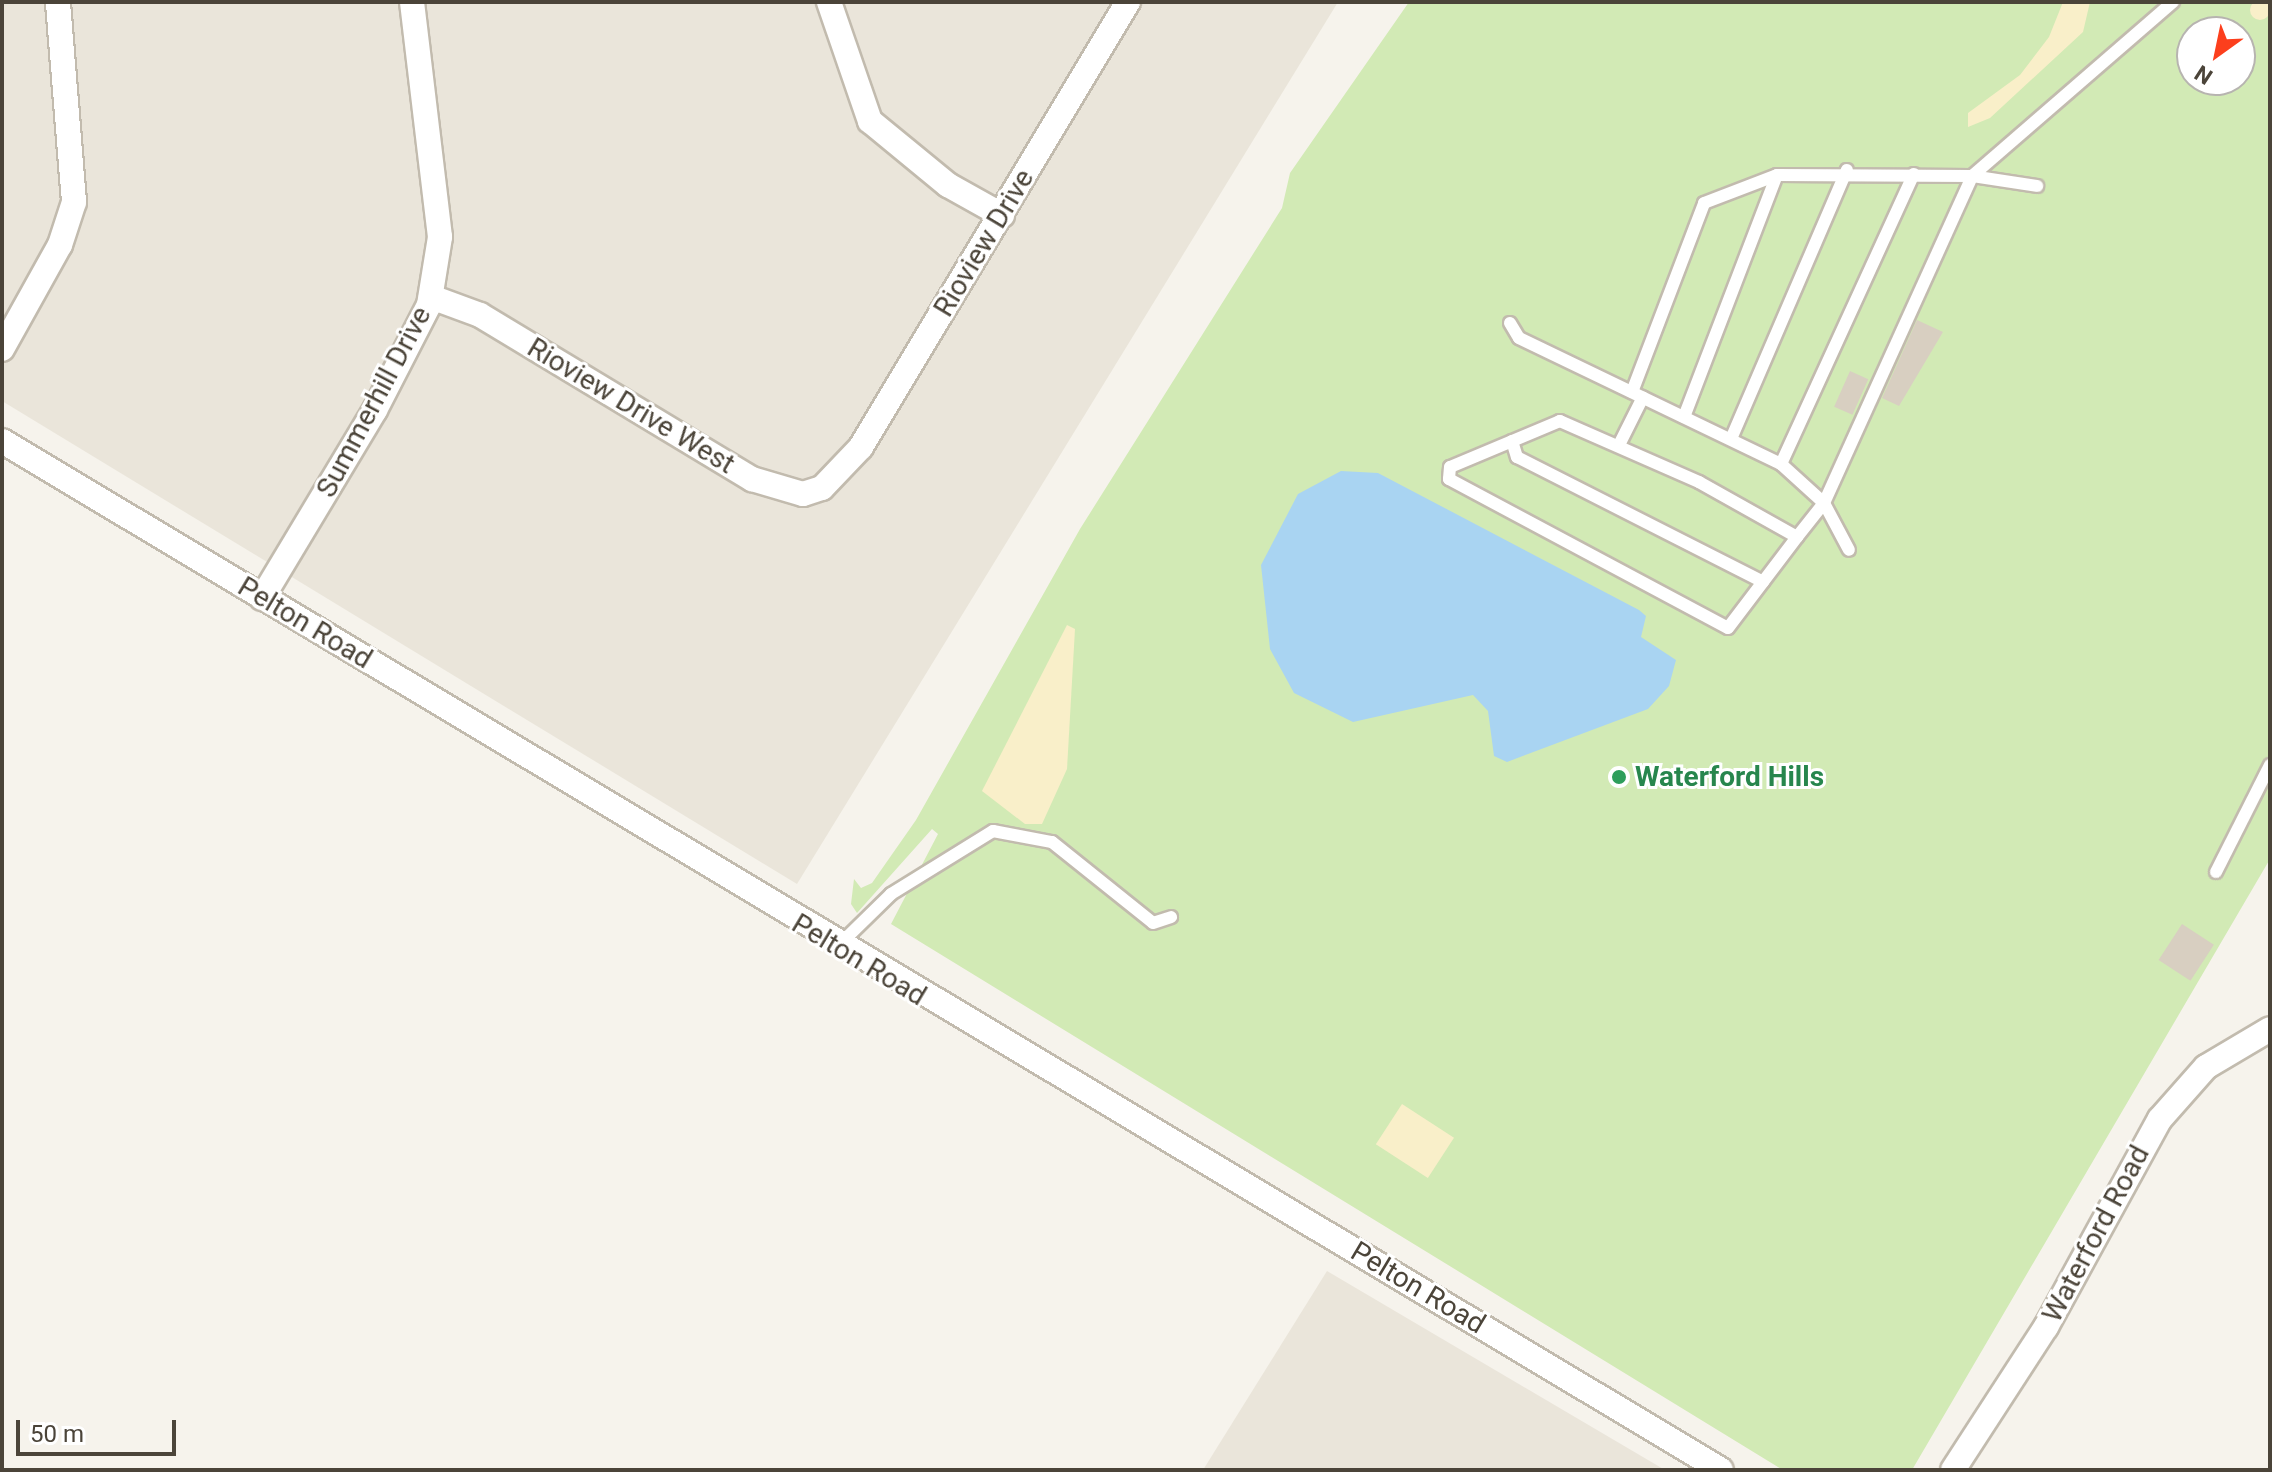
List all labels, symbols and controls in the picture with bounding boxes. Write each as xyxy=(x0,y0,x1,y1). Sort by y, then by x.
north arrow xyxy=(2176,16,2256,96)
text: N xyxy=(2190,60,2217,90)
street label: Rioview Drive xyxy=(927,163,1041,323)
street label: Summerhill Drive xyxy=(310,301,438,503)
street label: Rioview Drive West xyxy=(521,331,741,481)
street label: Pelton Road xyxy=(232,570,378,676)
place label: Waterford Hills xyxy=(1635,760,1824,794)
marker: Waterford Hills xyxy=(1610,768,1628,786)
street label: Pelton Road xyxy=(786,907,932,1013)
street label: Waterford Road xyxy=(2035,1140,2157,1328)
street label: Pelton Road xyxy=(1345,1235,1491,1341)
scale bar xyxy=(20,1404,180,1454)
text: 50 m xyxy=(30,1420,84,1448)

